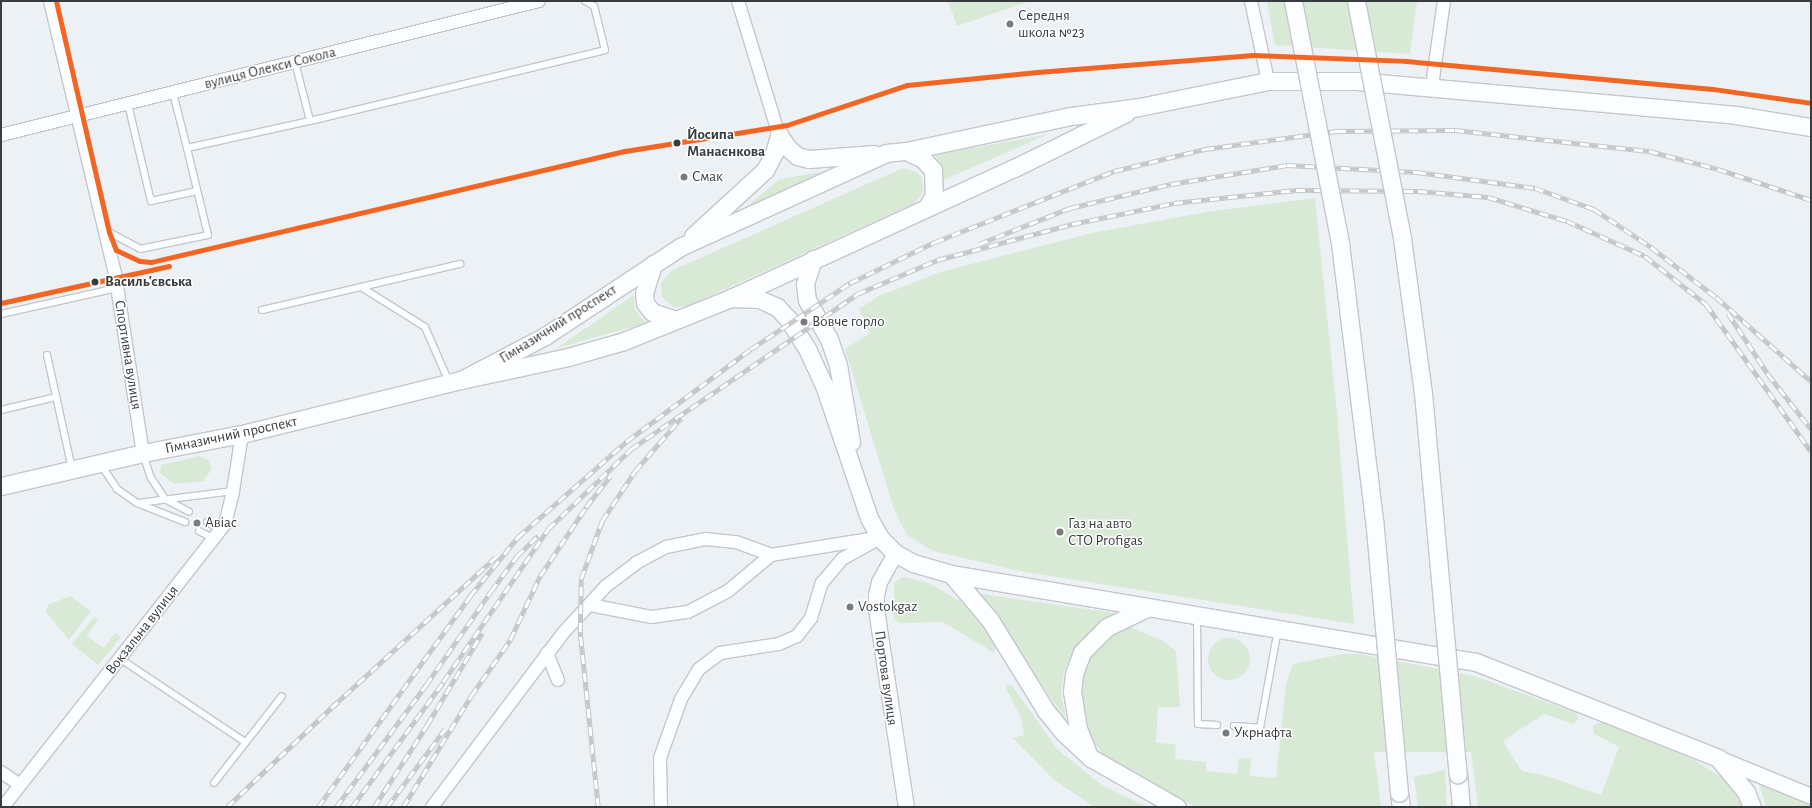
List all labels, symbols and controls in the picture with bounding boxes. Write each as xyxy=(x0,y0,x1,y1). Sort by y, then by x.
place label: Середня школа №23 xyxy=(1018,6,1085,41)
marker: Середня школа №23 xyxy=(1005,19,1015,29)
street label: вулиця Олекси Сокола xyxy=(202,43,338,93)
place label: Йосипа Манаєнкова xyxy=(687,125,765,160)
marker: Йосипа Манаєнкова xyxy=(670,136,684,150)
place label: Смак xyxy=(692,168,723,186)
marker: Смак xyxy=(679,172,689,182)
place label: Василь'євська xyxy=(105,273,192,291)
marker: Василь'євська xyxy=(88,275,102,289)
street label: Гімназичний проспект xyxy=(496,281,620,367)
street label: Спортивна вулиця xyxy=(110,299,146,411)
place label: Вовче горло xyxy=(812,313,885,331)
marker: Вовче горло xyxy=(799,317,809,327)
street label: Гімназичний проспект xyxy=(163,412,299,458)
place label: Авіас xyxy=(205,514,237,532)
place label: Газ на авто СТО Profigas xyxy=(1068,514,1143,549)
marker: Авіас xyxy=(192,518,202,528)
marker: Газ на авто СТО Profigas xyxy=(1055,527,1065,537)
street label: Вокзальна вулиця xyxy=(102,582,182,678)
place label: Vostokgaz xyxy=(858,598,917,616)
marker: Vostokgaz xyxy=(845,602,855,612)
street label: Портова вулиця xyxy=(870,629,902,727)
place label: Укрнафта xyxy=(1234,724,1292,742)
marker: Укрнафта xyxy=(1221,728,1231,738)

